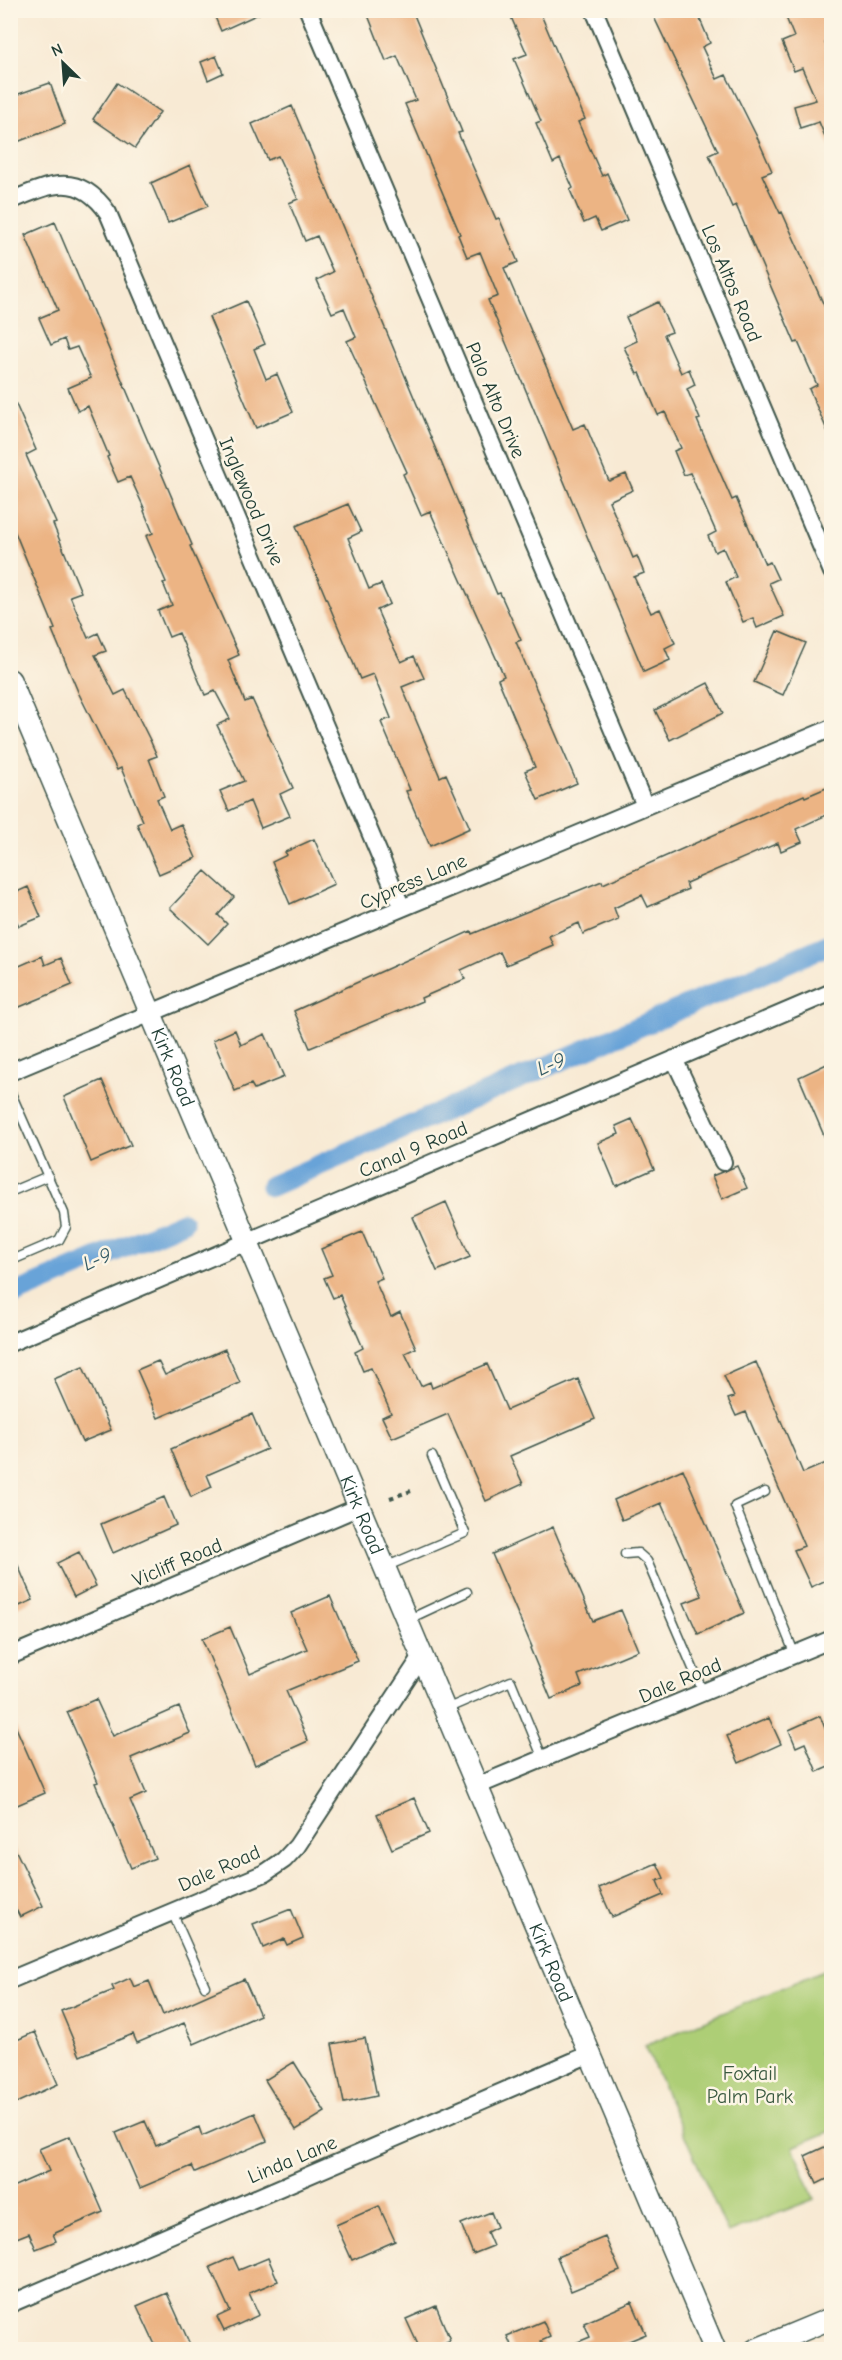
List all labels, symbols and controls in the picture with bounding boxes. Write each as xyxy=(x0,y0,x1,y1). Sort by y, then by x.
north arrow xyxy=(33,33,93,93)
text: N xyxy=(49,40,66,61)
street label: Los Altos Road xyxy=(697,221,767,345)
street label: Palo Alto Drive xyxy=(461,339,530,462)
street label: Inglewood Drive xyxy=(214,434,289,569)
street label: Cypress Lane xyxy=(356,849,470,914)
street label: Kirk Road xyxy=(146,1024,200,1110)
water label: L-9 xyxy=(533,1047,569,1081)
street label: Canal 9 Road xyxy=(356,1116,471,1183)
water label: L-9 xyxy=(79,1242,115,1276)
street label: Kirk Road xyxy=(335,1472,389,1558)
street label: Vicliff Road xyxy=(129,1533,225,1592)
street label: Dale Road xyxy=(636,1653,725,1708)
street label: Dale Road xyxy=(175,1840,264,1897)
street label: Kirk Road xyxy=(524,1920,578,2005)
park label: Foxtail Palm Park xyxy=(707,2062,794,2108)
street label: Linda Lane xyxy=(244,2130,340,2188)

